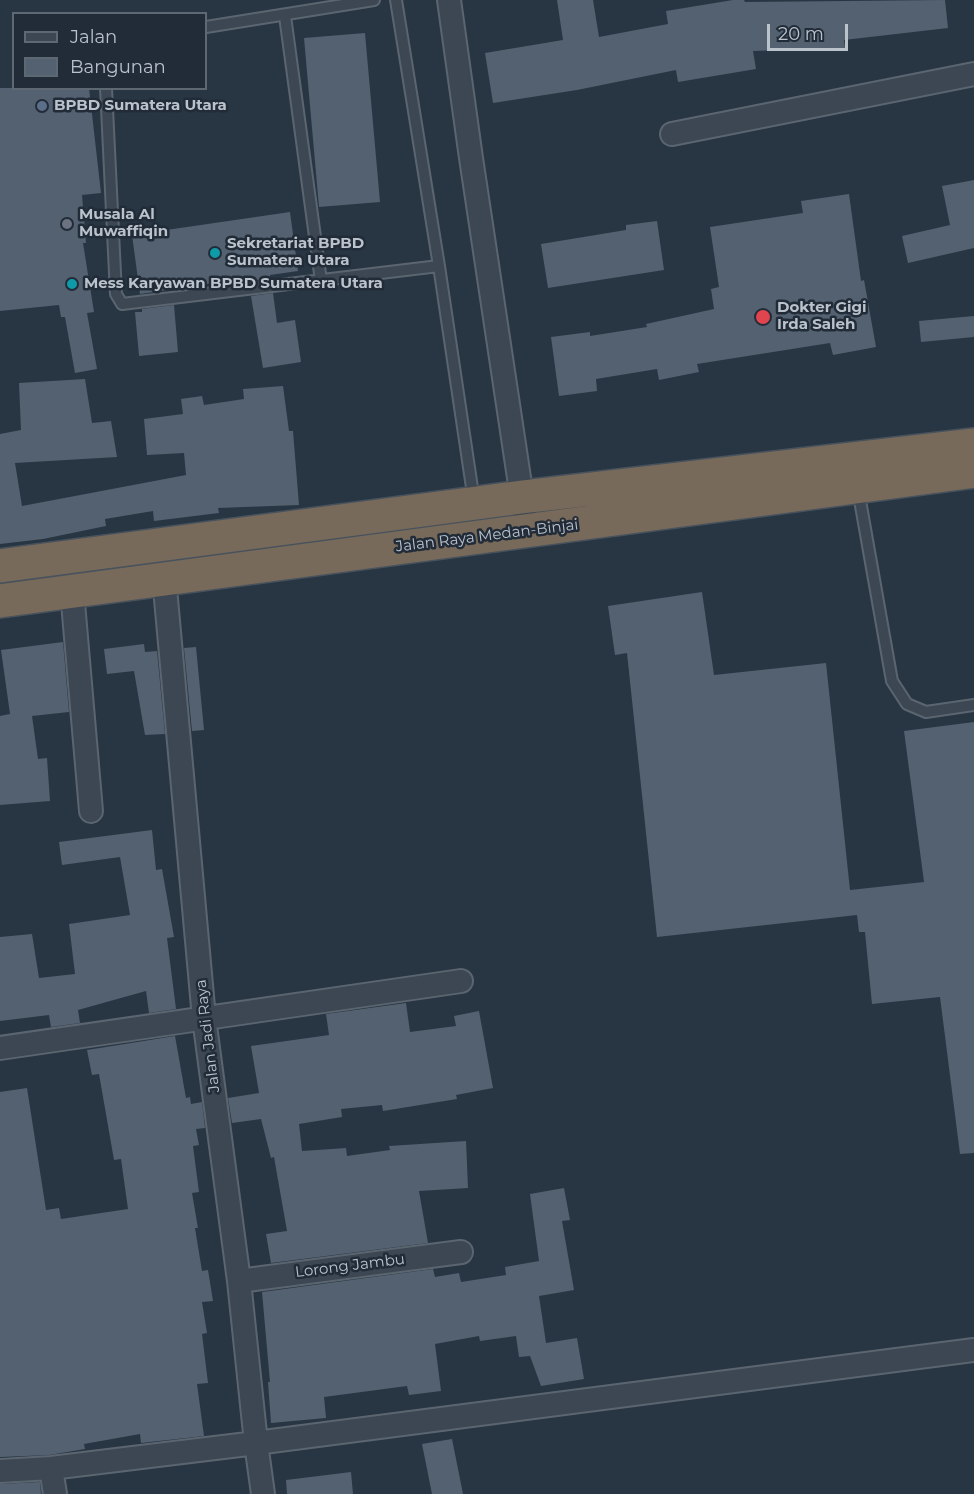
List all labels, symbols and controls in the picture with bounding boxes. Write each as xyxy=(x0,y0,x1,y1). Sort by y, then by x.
legend xyxy=(12,12,207,90)
scale bar xyxy=(770,12,851,50)
text: 20 m xyxy=(778,23,824,45)
text: Jalan xyxy=(70,26,117,48)
text: Bangunan xyxy=(70,56,166,78)
place label: BPBD Sumatera Utara xyxy=(54,97,227,115)
marker: BPBD Sumatera Utara xyxy=(35,99,49,113)
place label: Musala Al Muwaffiqin xyxy=(79,206,168,241)
marker: Musala Al Muwaffiqin xyxy=(60,217,74,231)
place label: Sekretariat BPBD Sumatera Utara xyxy=(227,235,364,270)
marker: Sekretariat BPBD Sumatera Utara xyxy=(208,246,222,260)
place label: Mess Karyawan BPBD Sumatera Utara xyxy=(84,275,383,293)
marker: Mess Karyawan BPBD Sumatera Utara xyxy=(65,277,79,291)
place label: Dokter Gigi Irda Saleh xyxy=(777,299,867,334)
marker: Dokter Gigi Irda Saleh xyxy=(754,308,772,326)
street label: Jalan Raya Medan-Binjai xyxy=(395,516,579,556)
street label: Jalan Jadi Raya xyxy=(192,978,224,1094)
street label: Lorong Jambu xyxy=(294,1250,406,1282)

